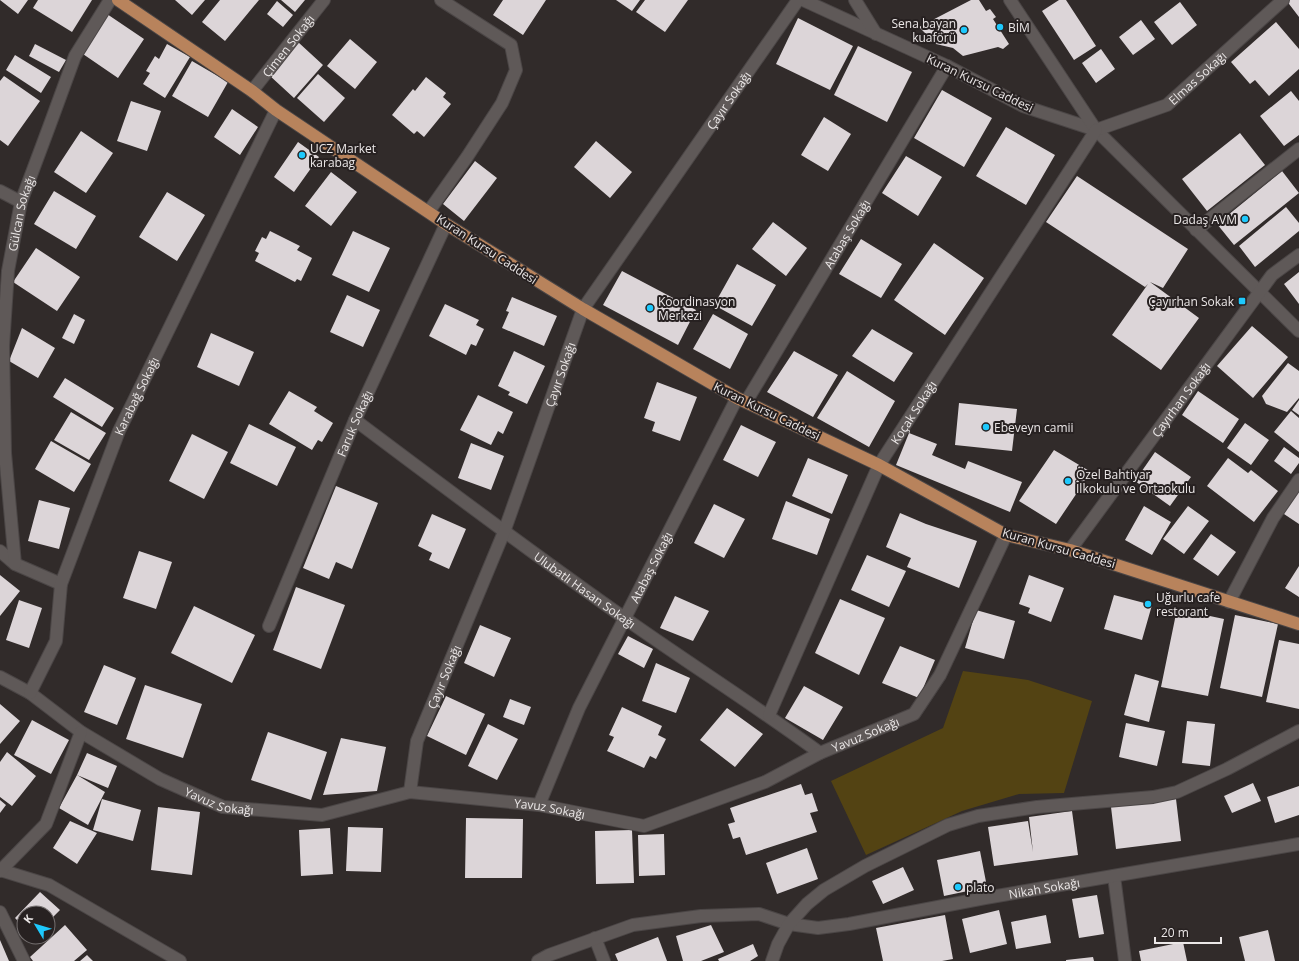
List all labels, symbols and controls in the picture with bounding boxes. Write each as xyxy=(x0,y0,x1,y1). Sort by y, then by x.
street label: Çimen Sokağı xyxy=(258,11,318,80)
place label: Sena bayan kuaförü xyxy=(891,15,956,46)
place label: BİM xyxy=(1008,19,1030,36)
marker: BİM xyxy=(995,22,1005,32)
marker: Sena bayan kuaförü xyxy=(959,25,969,35)
street label: Elmas Sokağı xyxy=(1165,47,1230,108)
street label: Kuran Kursu Caddesi xyxy=(924,50,1036,116)
street label: Çayır Sokağı xyxy=(702,67,755,133)
place label: UCZ Market karabag xyxy=(310,140,376,171)
marker: UCZ Market karabag xyxy=(297,150,307,160)
street label: Gülcan Sokağı xyxy=(3,172,39,253)
street label: Atabaş Sokağı xyxy=(819,196,874,272)
street label: Kuran Kursu Caddesi xyxy=(433,210,541,288)
place label: Dadaş AVM xyxy=(1173,211,1237,228)
marker: Dadaş AVM xyxy=(1240,214,1250,224)
place label: Koordinasyon Merkezi xyxy=(658,293,735,324)
place label: Çayırhan Sokak xyxy=(1148,293,1235,310)
marker: Çayırhan Sokak xyxy=(1237,296,1247,306)
marker: Koordinasyon Merkezi xyxy=(645,303,655,313)
street label: Çayır Sokağı xyxy=(541,340,579,409)
street label: Karabağ Sokağı xyxy=(110,354,163,438)
street label: Çayırhan Sokağı xyxy=(1147,358,1214,440)
street label: Koçak Sokağı xyxy=(886,377,940,447)
street label: Kuran Kursu Caddesi xyxy=(711,378,823,444)
street label: Faruk Sokağı xyxy=(332,387,376,459)
place label: Ebeveyn camii xyxy=(994,419,1074,436)
marker: Ebeveyn camii xyxy=(981,422,991,432)
place label: Özel Bahtiyar İlkokulu ve Ortaokulu xyxy=(1076,466,1195,497)
marker: Özel Bahtiyar İlkokulu ve Ortaokulu xyxy=(1063,476,1073,486)
street label: Kuran Kursu Caddesi xyxy=(1000,524,1118,572)
street label: Atabaş Sokağı xyxy=(626,529,676,606)
street label: Ulubatlı Hasan Sokağı xyxy=(531,548,639,632)
place label: Uğurlu cafe restorant xyxy=(1156,589,1220,620)
marker: Uğurlu cafe restorant xyxy=(1143,599,1153,609)
street label: Çayır Sokağı xyxy=(423,642,465,711)
street label: Yavuz Sokağı xyxy=(829,713,902,756)
street label: Yavuz Sokağı xyxy=(182,783,254,818)
street label: Yavuz Sokağı xyxy=(513,794,587,823)
street label: Nikah Sokağı xyxy=(1007,873,1081,902)
place label: plato xyxy=(966,879,995,896)
marker: plato xyxy=(953,882,963,892)
north arrow xyxy=(16,905,56,945)
text: K xyxy=(20,910,36,926)
scale bar xyxy=(1155,919,1221,945)
text: 20 m xyxy=(1161,924,1189,941)

